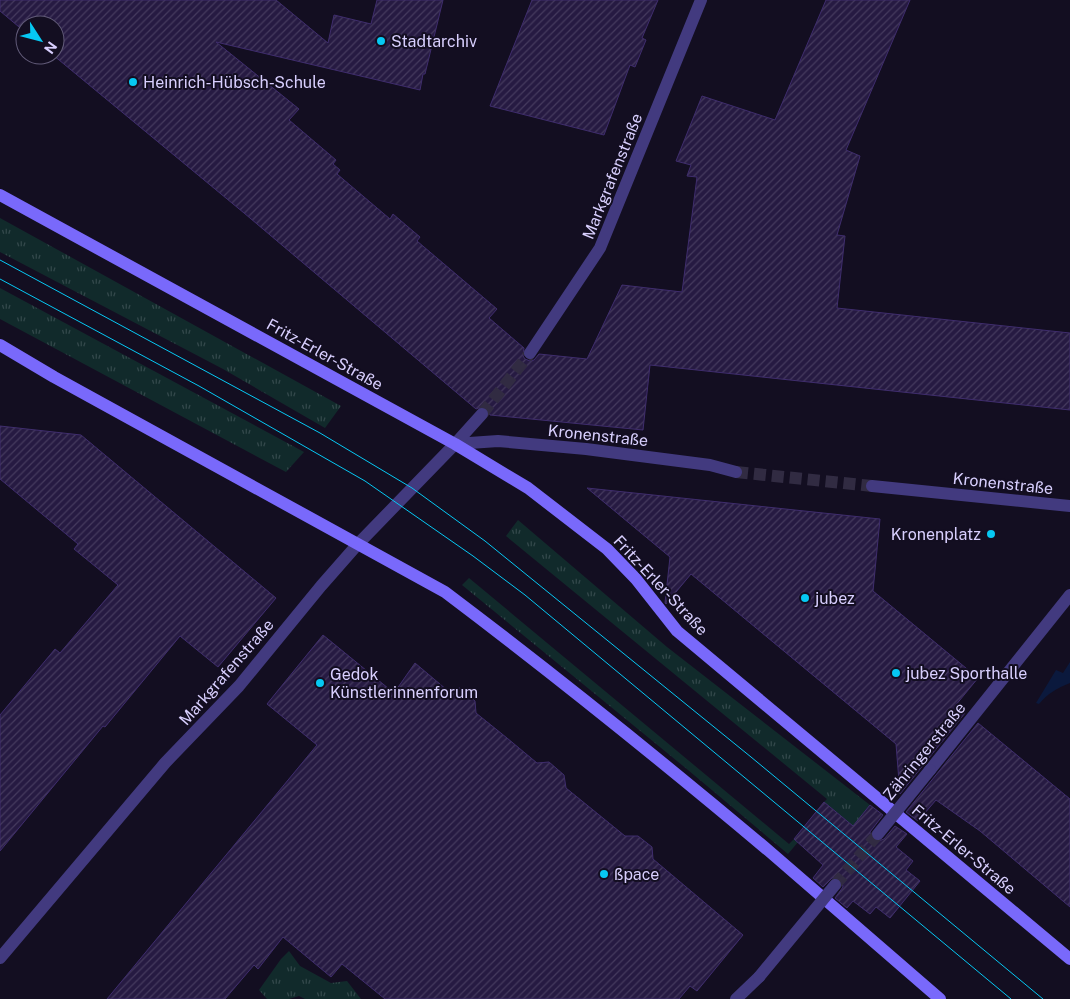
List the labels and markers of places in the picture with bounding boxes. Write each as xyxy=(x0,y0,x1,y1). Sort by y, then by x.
place label: Stadtarchiv xyxy=(391,32,477,51)
marker: Stadtarchiv xyxy=(375,35,387,47)
place label: Heinrich-Hübsch-Schule xyxy=(143,73,326,92)
marker: Heinrich-Hübsch-Schule xyxy=(127,76,139,88)
place label: Kronenplatz xyxy=(891,525,981,544)
marker: Kronenplatz xyxy=(985,528,997,540)
place label: jubez xyxy=(814,589,855,608)
marker: jubez xyxy=(799,592,811,604)
place label: jubez Sporthalle xyxy=(905,664,1027,683)
place label: Gedok Künstlerinnenforum xyxy=(330,665,478,702)
marker: jubez Sporthalle xyxy=(890,667,902,679)
marker: Gedok Künstlerinnenforum xyxy=(314,677,326,689)
place label: ßpace xyxy=(614,865,659,884)
marker: ßpace xyxy=(598,868,610,880)

